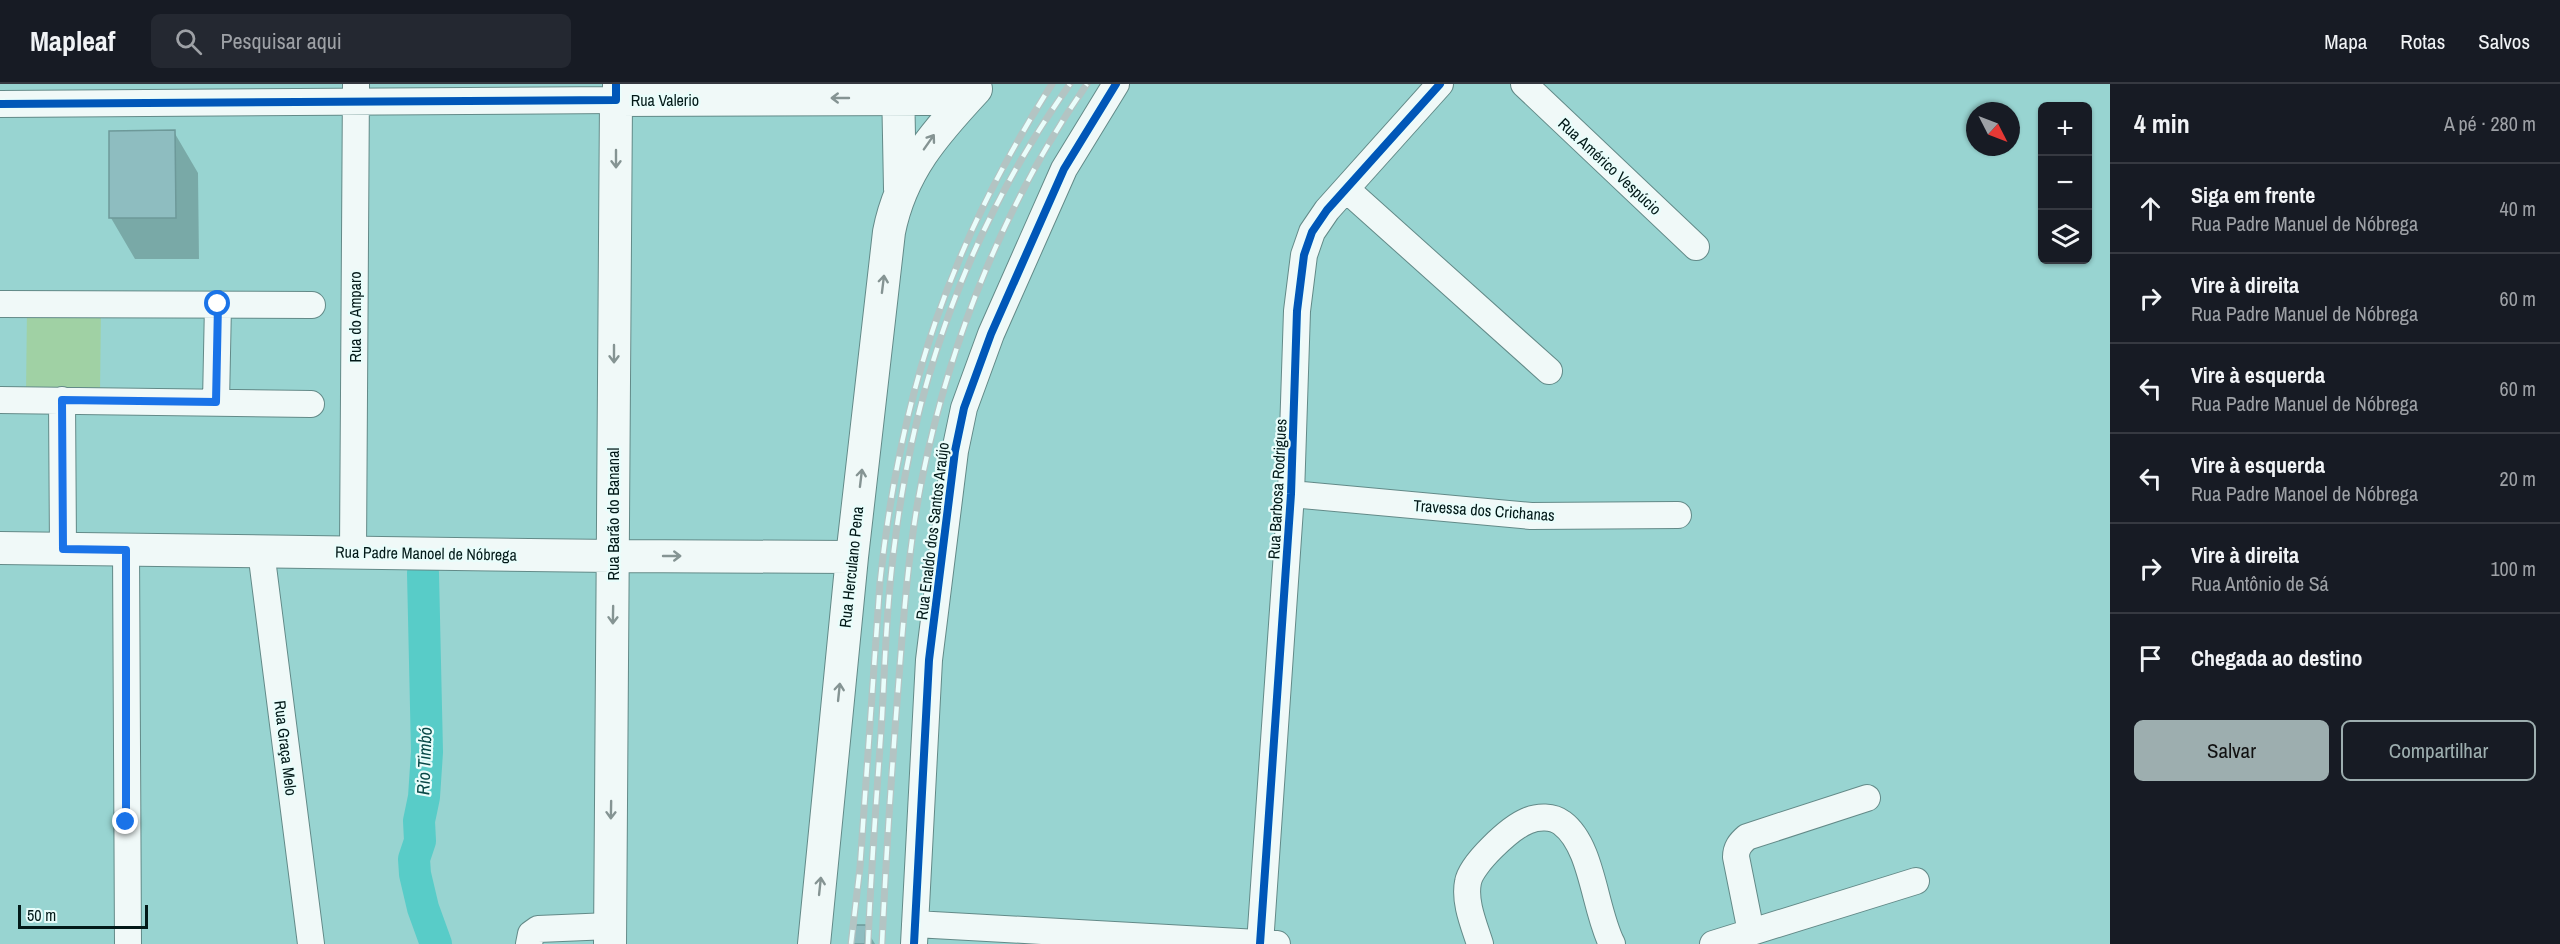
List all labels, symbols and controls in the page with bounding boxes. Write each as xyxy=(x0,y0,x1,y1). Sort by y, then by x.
search box xyxy=(151,14,571,68)
text: Mapleaf xyxy=(30,22,115,60)
icon: search xyxy=(172,25,205,58)
text: Pesquisar aqui xyxy=(220,26,342,56)
text: Mapa xyxy=(2324,27,2367,56)
text: Rotas xyxy=(2400,27,2445,56)
text: Salvos xyxy=(2478,27,2530,56)
street label: Rua Valerio xyxy=(631,89,699,111)
one-way arrow xyxy=(831,93,851,104)
north arrow xyxy=(1966,102,2020,156)
map controls xyxy=(2038,102,2092,264)
button: + xyxy=(2038,102,2092,156)
text: 4 min xyxy=(2134,106,2190,141)
text: A pé · 280 m xyxy=(2444,110,2536,137)
street label: Rua Américo Vespúcio xyxy=(1554,112,1666,220)
one-way arrow xyxy=(923,134,935,151)
one-way arrow xyxy=(610,148,621,168)
button: − xyxy=(2038,156,2092,210)
text: Siga em frente xyxy=(2191,180,2315,210)
icon: ahead xyxy=(2134,192,2167,225)
text: 40 m xyxy=(2500,195,2536,222)
button: layers xyxy=(2038,210,2092,264)
text: Rua Padre Manuel de Nóbrega xyxy=(2191,210,2418,237)
text: Vire à direita xyxy=(2191,270,2299,300)
street label: Rua do Amparo xyxy=(344,271,366,363)
one-way arrow xyxy=(878,275,889,294)
icon: right xyxy=(2134,282,2167,315)
text: 60 m xyxy=(2500,285,2536,312)
route start xyxy=(204,290,230,316)
text: Rua Padre Manuel de Nóbrega xyxy=(2191,300,2418,327)
one-way arrow xyxy=(608,343,620,363)
text: Vire à esquerda xyxy=(2191,360,2325,390)
icon: left xyxy=(2134,372,2167,405)
text: 60 m xyxy=(2500,375,2536,402)
text: Rua Padre Manuel de Nóbrega xyxy=(2191,390,2418,417)
street label: Rua Barbosa Rodrigues xyxy=(1262,418,1292,560)
street label: Rua Enaldo dos Santos Araújo xyxy=(910,441,954,621)
street label: Rua Barão do Bananal xyxy=(602,448,624,580)
text: Vire à esquerda xyxy=(2191,450,2325,480)
icon: left xyxy=(2134,462,2167,495)
text: 20 m xyxy=(2500,465,2536,492)
one-way arrow xyxy=(856,468,867,488)
text: Rua Padre Manoel de Nóbrega xyxy=(2191,480,2418,507)
street label: Travessa dos Crichanas xyxy=(1413,494,1555,526)
street label: Rua Herculano Pena xyxy=(834,505,868,629)
street label: Rua Padre Manoel de Nóbrega xyxy=(335,540,518,566)
text: Vire à direita xyxy=(2191,540,2299,570)
one-way arrow xyxy=(661,550,681,562)
icon: right xyxy=(2134,552,2167,585)
text: 100 m xyxy=(2490,555,2536,582)
text: Rua Antônio de Sá xyxy=(2191,570,2329,597)
one-way arrow xyxy=(607,604,618,624)
icon: arrive xyxy=(2134,642,2167,675)
text: Chegada ao destino xyxy=(2191,643,2362,673)
one-way arrow xyxy=(834,682,845,702)
street label: Rua Graça Melo xyxy=(269,699,303,797)
button: Salvar xyxy=(2134,720,2329,781)
button: Compartilhar xyxy=(2341,720,2536,781)
water label: Rio Timbó xyxy=(410,727,438,795)
one-way arrow xyxy=(605,799,617,819)
route end xyxy=(112,808,138,834)
one-way arrow xyxy=(815,876,826,896)
scale bar xyxy=(18,902,148,930)
text: 50 m xyxy=(27,904,56,926)

